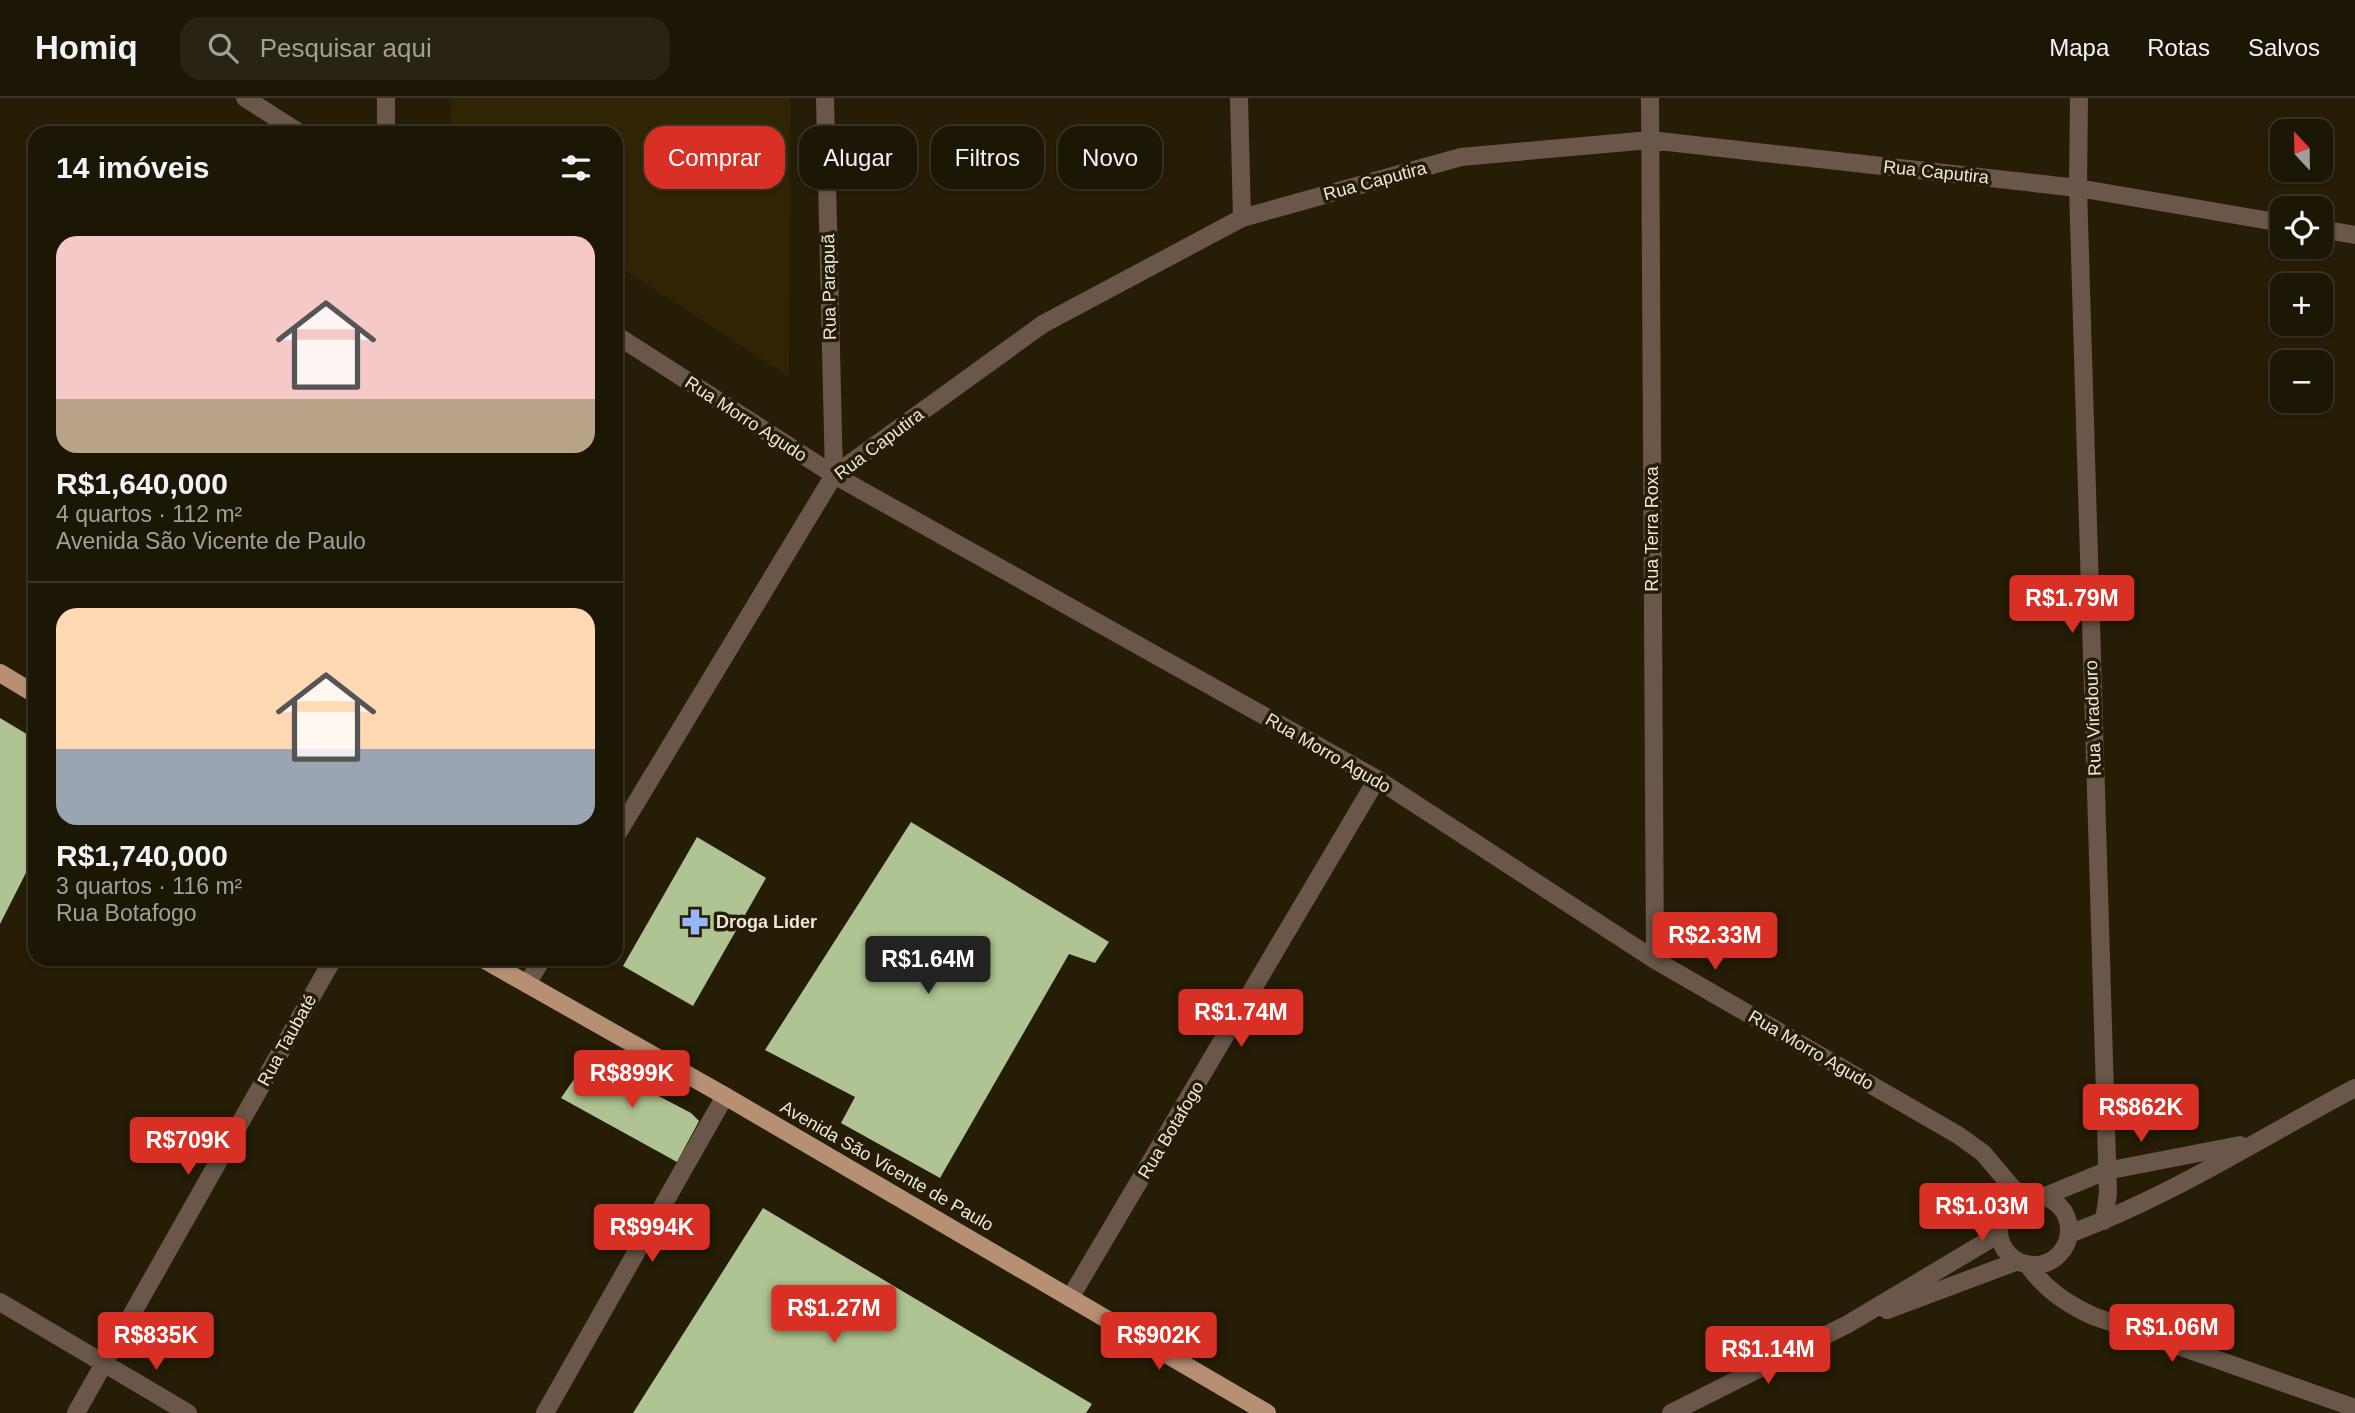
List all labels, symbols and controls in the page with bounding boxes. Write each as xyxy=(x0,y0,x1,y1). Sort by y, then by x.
search box xyxy=(180,17,670,80)
text: Homiq xyxy=(35,29,138,66)
icon: search xyxy=(204,29,242,67)
text: Pesquisar aqui xyxy=(260,33,432,63)
text: Mapa xyxy=(2049,34,2109,61)
text: Rotas xyxy=(2147,34,2210,61)
text: Salvos xyxy=(2248,34,2320,61)
north arrow xyxy=(2270,119,2333,182)
map controls xyxy=(2270,119,2333,413)
chip: Comprar xyxy=(644,126,785,189)
chip: Alugar xyxy=(799,126,917,189)
chip: Filtros xyxy=(931,126,1044,189)
chip: Novo xyxy=(1058,126,1162,189)
icon: filters xyxy=(557,149,595,187)
text: 14 imóveis xyxy=(56,151,209,184)
street label: Rua Caputira xyxy=(1321,157,1430,204)
street label: Rua Caputira xyxy=(1882,157,1991,188)
button: locate xyxy=(2270,196,2333,259)
street label: Rua Parapuã xyxy=(818,233,840,340)
button: + xyxy=(2270,273,2333,336)
icon: home xyxy=(263,282,389,408)
button: − xyxy=(2270,350,2333,413)
street label: Rua Morro Agudo xyxy=(681,372,811,466)
street label: Rua Caputira xyxy=(831,404,928,484)
street label: Rua Terra Roxa xyxy=(1642,465,1662,592)
text: R$1,640,000 xyxy=(56,467,228,500)
text: 4 quartos · 112 m² xyxy=(56,501,242,527)
text: Avenida São Vicente de Paulo xyxy=(56,528,366,554)
pin: R$1.79M xyxy=(2007,575,2137,635)
text: R$1.79M xyxy=(2025,585,2119,611)
icon: home xyxy=(263,654,389,780)
street label: Rua Viradouro xyxy=(2081,660,2105,776)
street label: Rua Morro Agudo xyxy=(1262,709,1394,797)
text: R$1,740,000 xyxy=(56,839,228,872)
text: 3 quartos · 116 m² xyxy=(56,873,242,899)
text: Rua Botafogo xyxy=(56,900,197,926)
pharmacy icon: Droga Lider xyxy=(680,907,710,937)
place label: Droga Lider xyxy=(716,912,817,932)
pin: R$2.33M xyxy=(1650,912,1780,972)
text: R$2.33M xyxy=(1668,922,1762,948)
pin: R$1.64M xyxy=(863,936,993,996)
text: R$1.64M xyxy=(881,946,975,972)
pin: R$1.74M xyxy=(1176,990,1306,1049)
street label: Rua Taubaté xyxy=(254,991,320,1089)
text: R$1.74M xyxy=(1194,999,1288,1025)
street label: Rua Morro Agudo xyxy=(1745,1006,1877,1094)
pin: R$899K xyxy=(575,1051,689,1110)
text: R$899K xyxy=(590,1060,674,1086)
street label: Rua Botafogo xyxy=(1134,1078,1208,1182)
pin: R$862K xyxy=(2084,1084,2198,1144)
text: R$862K xyxy=(2099,1094,2183,1120)
street label: Avenida São Vicente de Paulo xyxy=(777,1097,997,1235)
pin: R$709K xyxy=(131,1118,245,1177)
text: R$709K xyxy=(146,1127,230,1153)
pin: R$1.03M xyxy=(1917,1184,2047,1243)
text: R$1.03M xyxy=(1935,1193,2029,1219)
pin: R$994K xyxy=(595,1204,709,1264)
text: R$994K xyxy=(610,1214,694,1240)
pin: R$1.27M xyxy=(769,1286,899,1345)
text: R$1.27M xyxy=(787,1295,881,1321)
pin: R$1.06M xyxy=(2107,1304,2237,1364)
pin: R$835K xyxy=(99,1312,213,1372)
pin: R$902K xyxy=(1102,1312,1216,1372)
text: R$1.06M xyxy=(2125,1314,2219,1340)
text: R$835K xyxy=(114,1322,198,1348)
text: R$902K xyxy=(1117,1322,1201,1348)
pin: R$1.14M xyxy=(1703,1326,1833,1386)
text: R$1.14M xyxy=(1721,1336,1815,1362)

